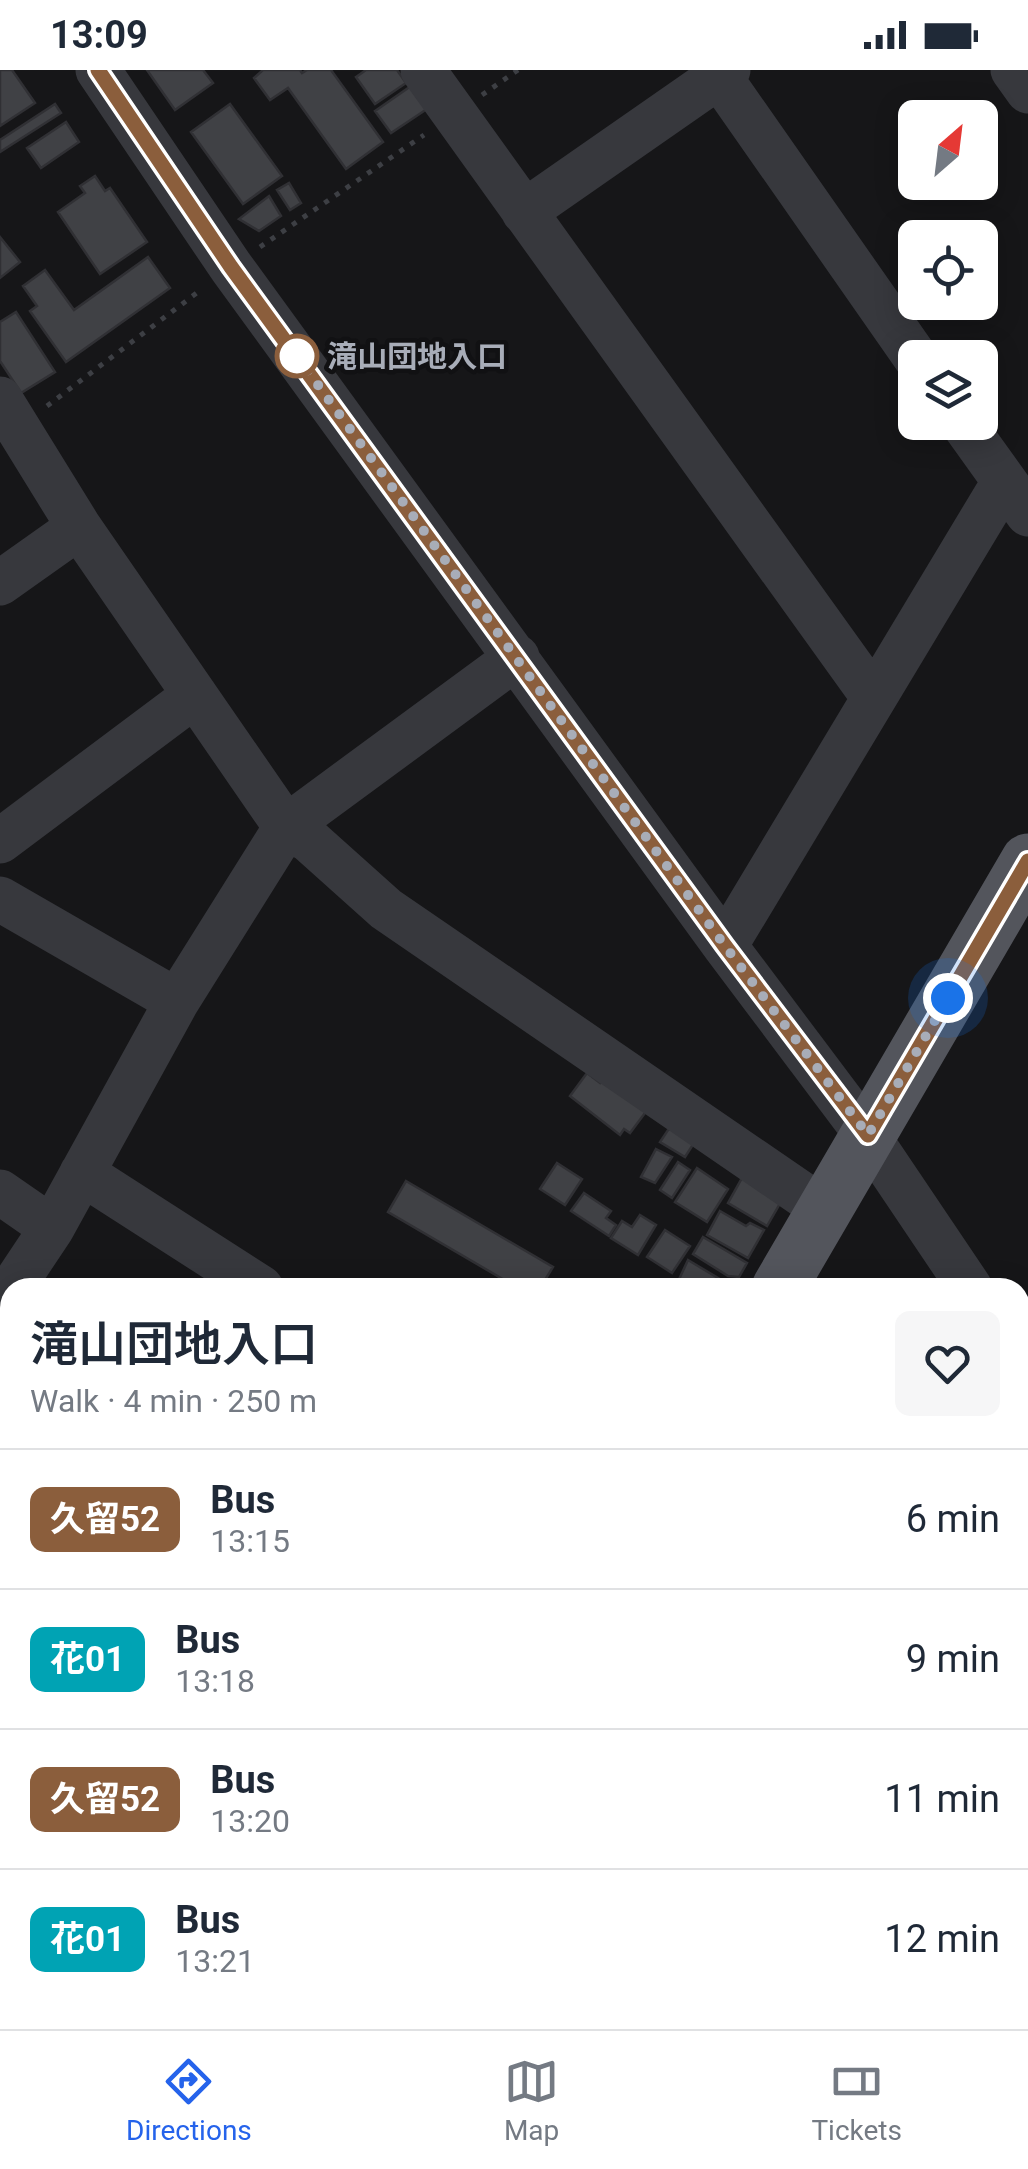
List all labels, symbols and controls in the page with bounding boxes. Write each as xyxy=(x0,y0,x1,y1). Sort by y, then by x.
text: 13:09 xyxy=(50,13,148,57)
north arrow xyxy=(898,100,998,200)
map controls xyxy=(898,100,998,440)
button: locate xyxy=(898,220,998,320)
marker: 滝山団地入口 xyxy=(276,335,318,377)
place label: 滝山団地入口 xyxy=(327,339,507,374)
button: layers xyxy=(898,340,998,440)
your location xyxy=(923,973,973,1023)
button: heart xyxy=(895,1311,1000,1416)
text: 滝山団地入口 xyxy=(30,1316,318,1373)
text: Walk · 4 min · 250 m xyxy=(30,1382,317,1420)
text: Bus xyxy=(210,1478,275,1522)
text: 6 min xyxy=(906,1497,1000,1541)
text: 久留52 xyxy=(50,1499,160,1540)
text: 13:15 xyxy=(210,1522,290,1560)
text: Bus xyxy=(175,1618,240,1662)
text: 9 min xyxy=(906,1637,1000,1681)
text: 花01 xyxy=(50,1639,125,1680)
text: 13:18 xyxy=(175,1662,255,1700)
text: Bus xyxy=(210,1758,275,1802)
text: 11 min xyxy=(884,1777,1000,1821)
text: 久留52 xyxy=(50,1779,160,1820)
text: 13:20 xyxy=(210,1802,290,1840)
text: Bus xyxy=(175,1898,240,1942)
text: 12 min xyxy=(884,1917,1000,1961)
text: 花01 xyxy=(50,1919,125,1960)
text: 13:21 xyxy=(175,1942,255,1980)
tab: Directions xyxy=(126,2054,252,2147)
tab: Map xyxy=(504,2054,559,2147)
tab: Tickets xyxy=(811,2054,902,2147)

